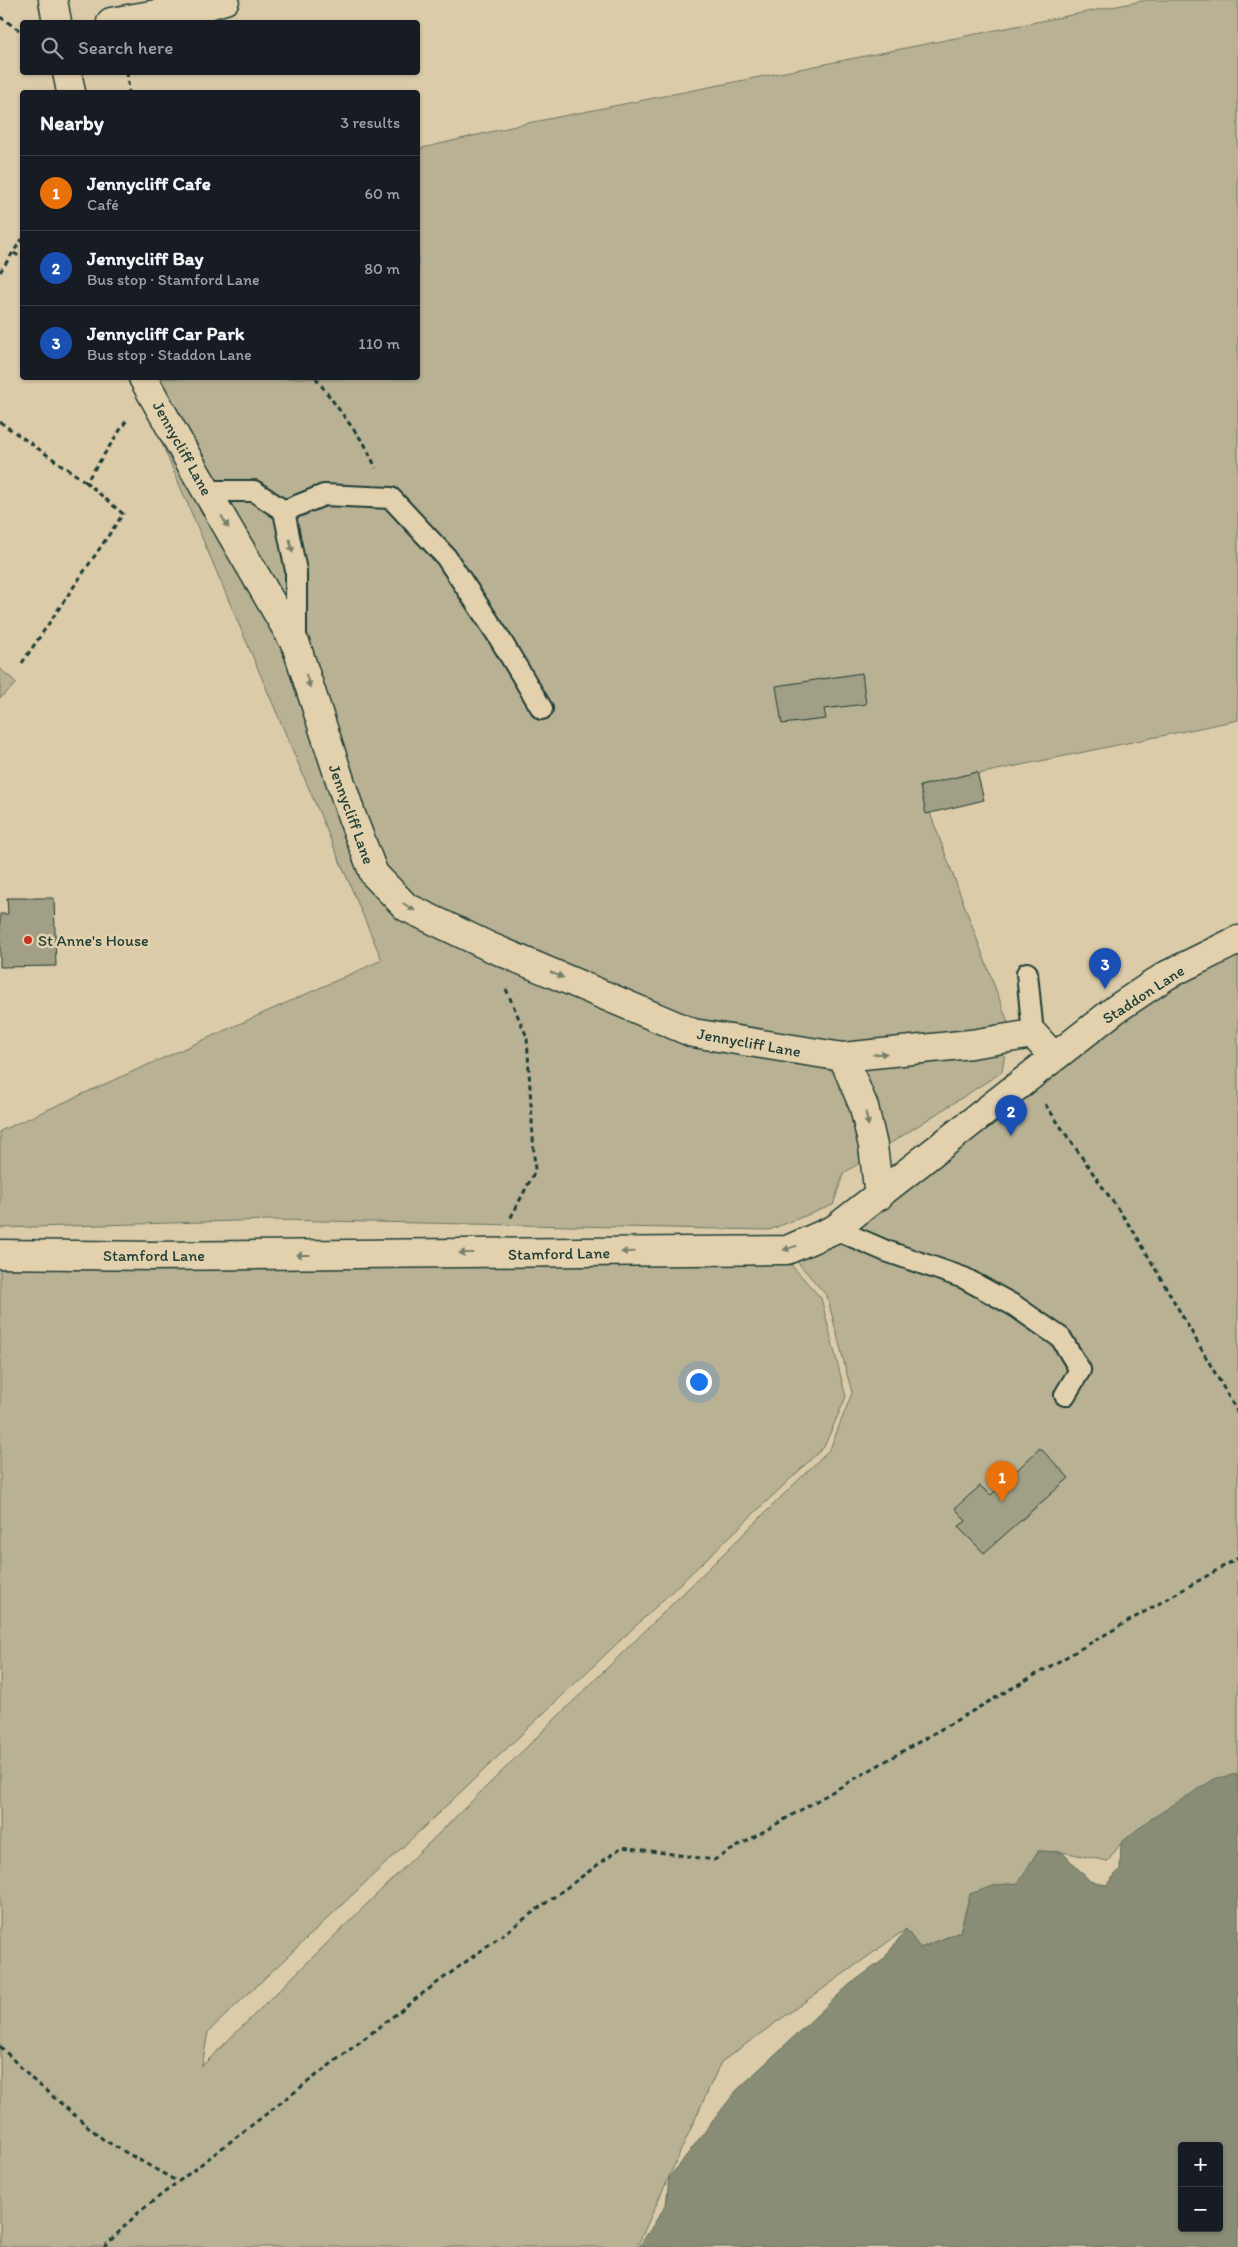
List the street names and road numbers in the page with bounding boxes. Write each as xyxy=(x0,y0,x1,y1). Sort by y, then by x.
street label: Jennycliff Lane xyxy=(149,398,216,499)
street label: Jennycliff Lane xyxy=(325,762,378,867)
street label: Staddon Lane xyxy=(1099,961,1188,1028)
street label: Jennycliff Lane xyxy=(696,1024,802,1061)
street label: Stamford Lane xyxy=(508,1243,610,1264)
street label: Stamford Lane xyxy=(103,1246,205,1265)

